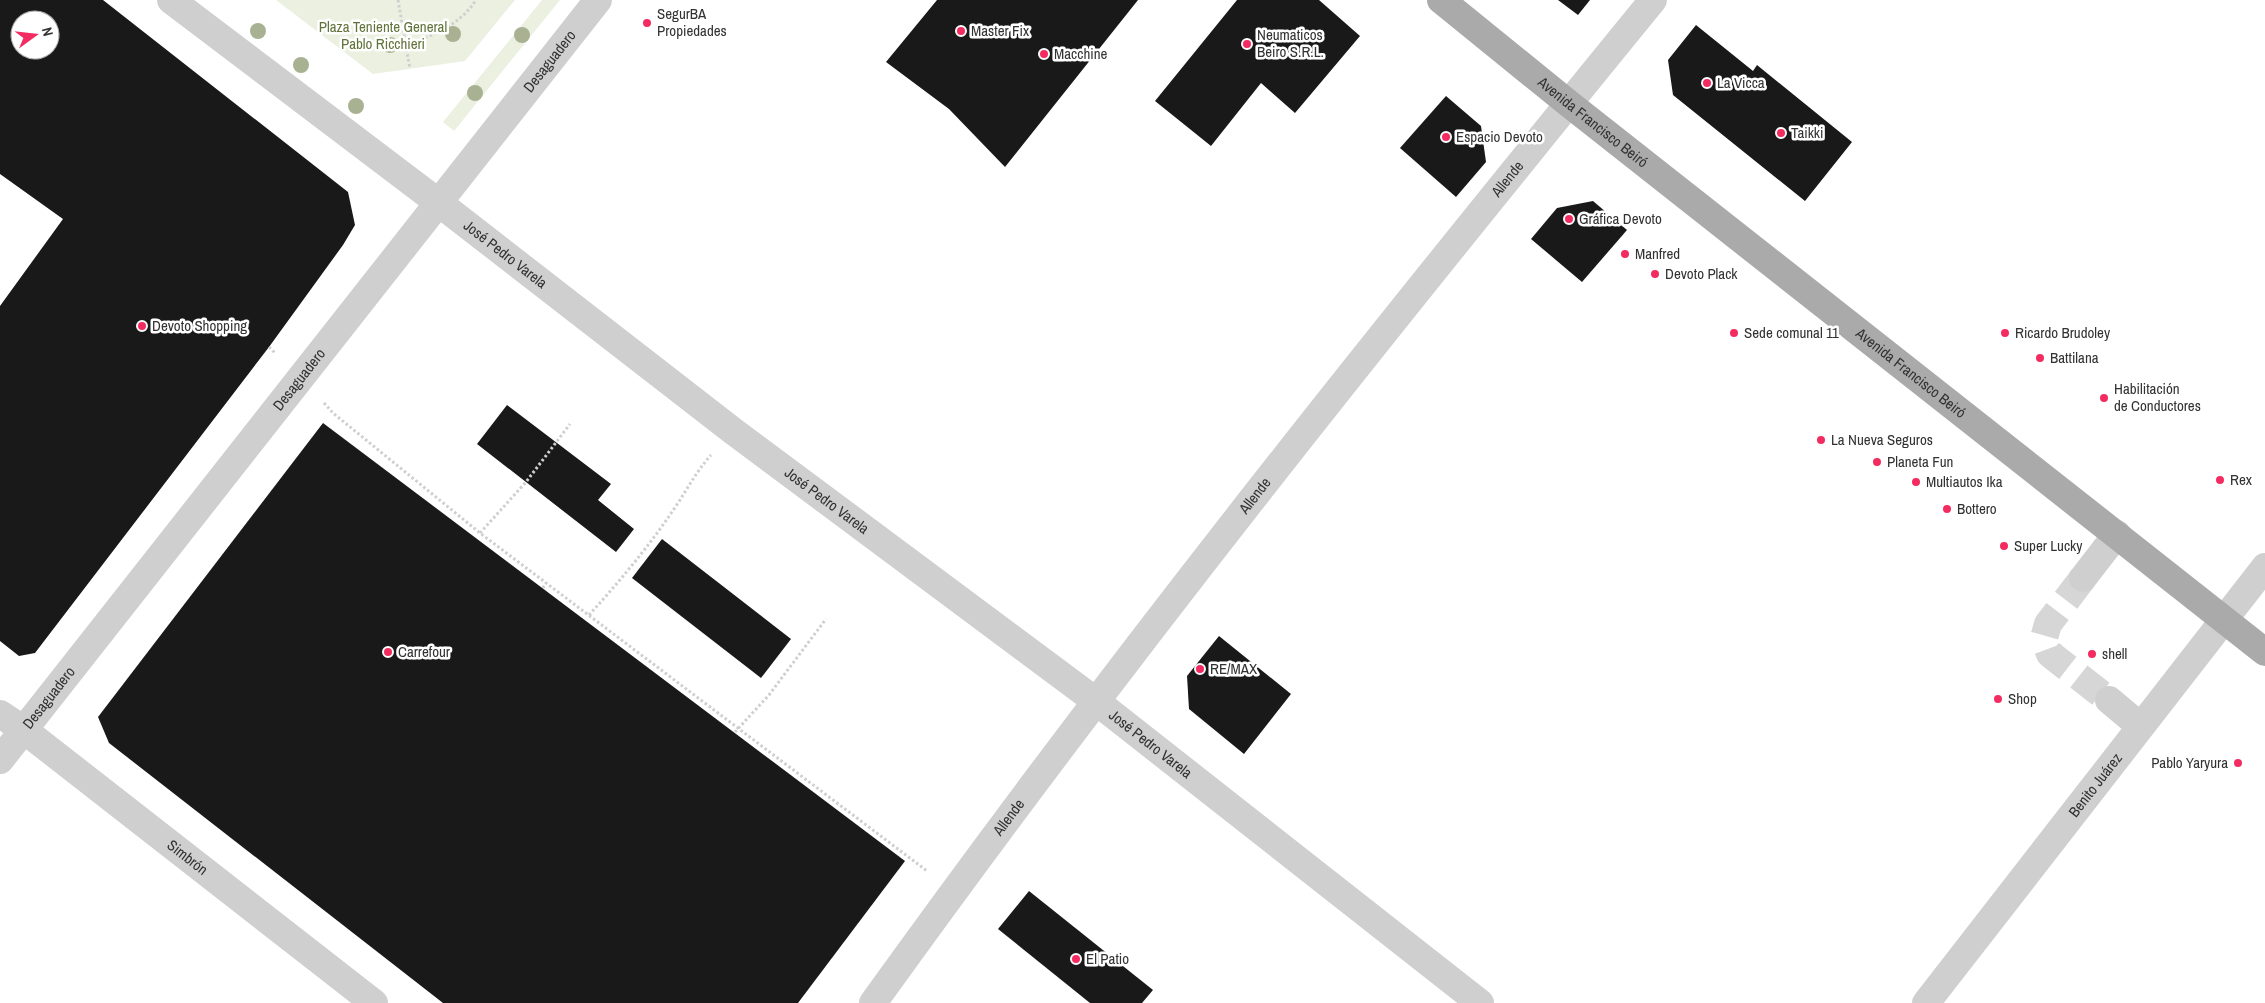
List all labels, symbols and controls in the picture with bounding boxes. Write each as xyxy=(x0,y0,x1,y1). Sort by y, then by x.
place label: SegurBA Propiedades xyxy=(657,3,727,41)
north arrow xyxy=(10,10,60,60)
park label: Plaza Teniente General Pablo Ricchieri xyxy=(319,16,447,54)
marker: SegurBA Propiedades xyxy=(641,17,653,29)
place label: Master Fix xyxy=(971,20,1030,41)
place label: Neumaticos Beiro S.R.L. xyxy=(1257,24,1324,62)
text: N xyxy=(38,25,57,38)
street label: Desaguadero xyxy=(518,25,581,97)
marker: Master Fix xyxy=(955,25,967,37)
marker: Neumaticos Beiro S.R.L. xyxy=(1241,38,1253,50)
place label: Macchine xyxy=(1054,43,1107,64)
marker: Macchine xyxy=(1038,48,1050,60)
street label: Avenida Francisco Beiró xyxy=(1533,71,1653,172)
place label: La Vicca xyxy=(1717,72,1765,93)
marker: La Vicca xyxy=(1701,77,1713,89)
place label: Taikki xyxy=(1791,122,1823,143)
place label: Espacio Devoto xyxy=(1456,126,1543,147)
marker: Taikki xyxy=(1775,127,1787,139)
marker: Espacio Devoto xyxy=(1440,131,1452,143)
street label: Allende xyxy=(1485,156,1528,202)
place label: Gráfica Devoto xyxy=(1579,208,1662,229)
marker: Gráfica Devoto xyxy=(1563,213,1575,225)
street label: José Pedro Varela xyxy=(459,215,552,293)
place label: Manfred xyxy=(1635,243,1680,264)
marker: Manfred xyxy=(1619,248,1631,260)
place label: Devoto Plack xyxy=(1665,263,1738,284)
marker: Devoto Plack xyxy=(1649,268,1661,280)
place label: Devoto Shopping xyxy=(152,315,247,336)
marker: Devoto Shopping xyxy=(136,320,148,332)
place label: Sede comunal 11 xyxy=(1744,322,1839,343)
street label: Avenida Francisco Beiró xyxy=(1851,322,1971,423)
place label: Ricardo Brudoley xyxy=(2015,322,2111,343)
marker: Sede comunal 11 xyxy=(1728,327,1740,339)
marker: Ricardo Brudoley xyxy=(1999,327,2011,339)
street label: Desaguadero xyxy=(268,344,330,415)
place label: Battilana xyxy=(2050,347,2099,368)
marker: Battilana xyxy=(2034,352,2046,364)
place label: Habilitación de Conductores xyxy=(2114,378,2201,416)
marker: Habilitación de Conductores xyxy=(2098,392,2110,404)
place label: La Nueva Seguros xyxy=(1831,429,1933,450)
marker: La Nueva Seguros xyxy=(1815,434,1827,446)
place label: Planeta Fun xyxy=(1887,451,1953,472)
marker: Planeta Fun xyxy=(1871,456,1883,468)
street label: José Pedro Varela xyxy=(780,462,874,539)
place label: Rex xyxy=(2230,469,2253,490)
place label: Multiautos Ika xyxy=(1926,471,2003,492)
street label: Allende xyxy=(1233,473,1276,519)
marker: Rex xyxy=(2214,474,2226,486)
marker: Multiautos Ika xyxy=(1910,476,1922,488)
place label: Bottero xyxy=(1957,498,1997,519)
marker: Bottero xyxy=(1941,503,1953,515)
place label: Super Lucky xyxy=(2014,535,2083,556)
marker: Super Lucky xyxy=(1998,540,2010,552)
place label: Carrefour xyxy=(398,641,450,662)
place label: shell xyxy=(2102,643,2127,664)
marker: Carrefour xyxy=(382,646,394,658)
marker: shell xyxy=(2086,648,2098,660)
place label: RE/MAX xyxy=(1210,658,1258,679)
street label: Desaguadero xyxy=(17,662,80,733)
marker: RE/MAX xyxy=(1194,663,1206,675)
place label: Shop xyxy=(2008,688,2037,709)
marker: Shop xyxy=(1992,693,2004,705)
street label: José Pedro Varela xyxy=(1105,704,1197,783)
street label: Benito Juárez xyxy=(2063,748,2127,821)
place label: Pablo Yaryura xyxy=(2151,752,2228,773)
marker: Pablo Yaryura xyxy=(2232,757,2244,769)
street label: Allende xyxy=(987,794,1029,841)
street label: Simbrón xyxy=(163,834,212,880)
place label: El Patio xyxy=(1086,948,1129,969)
marker: El Patio xyxy=(1070,953,1082,965)

